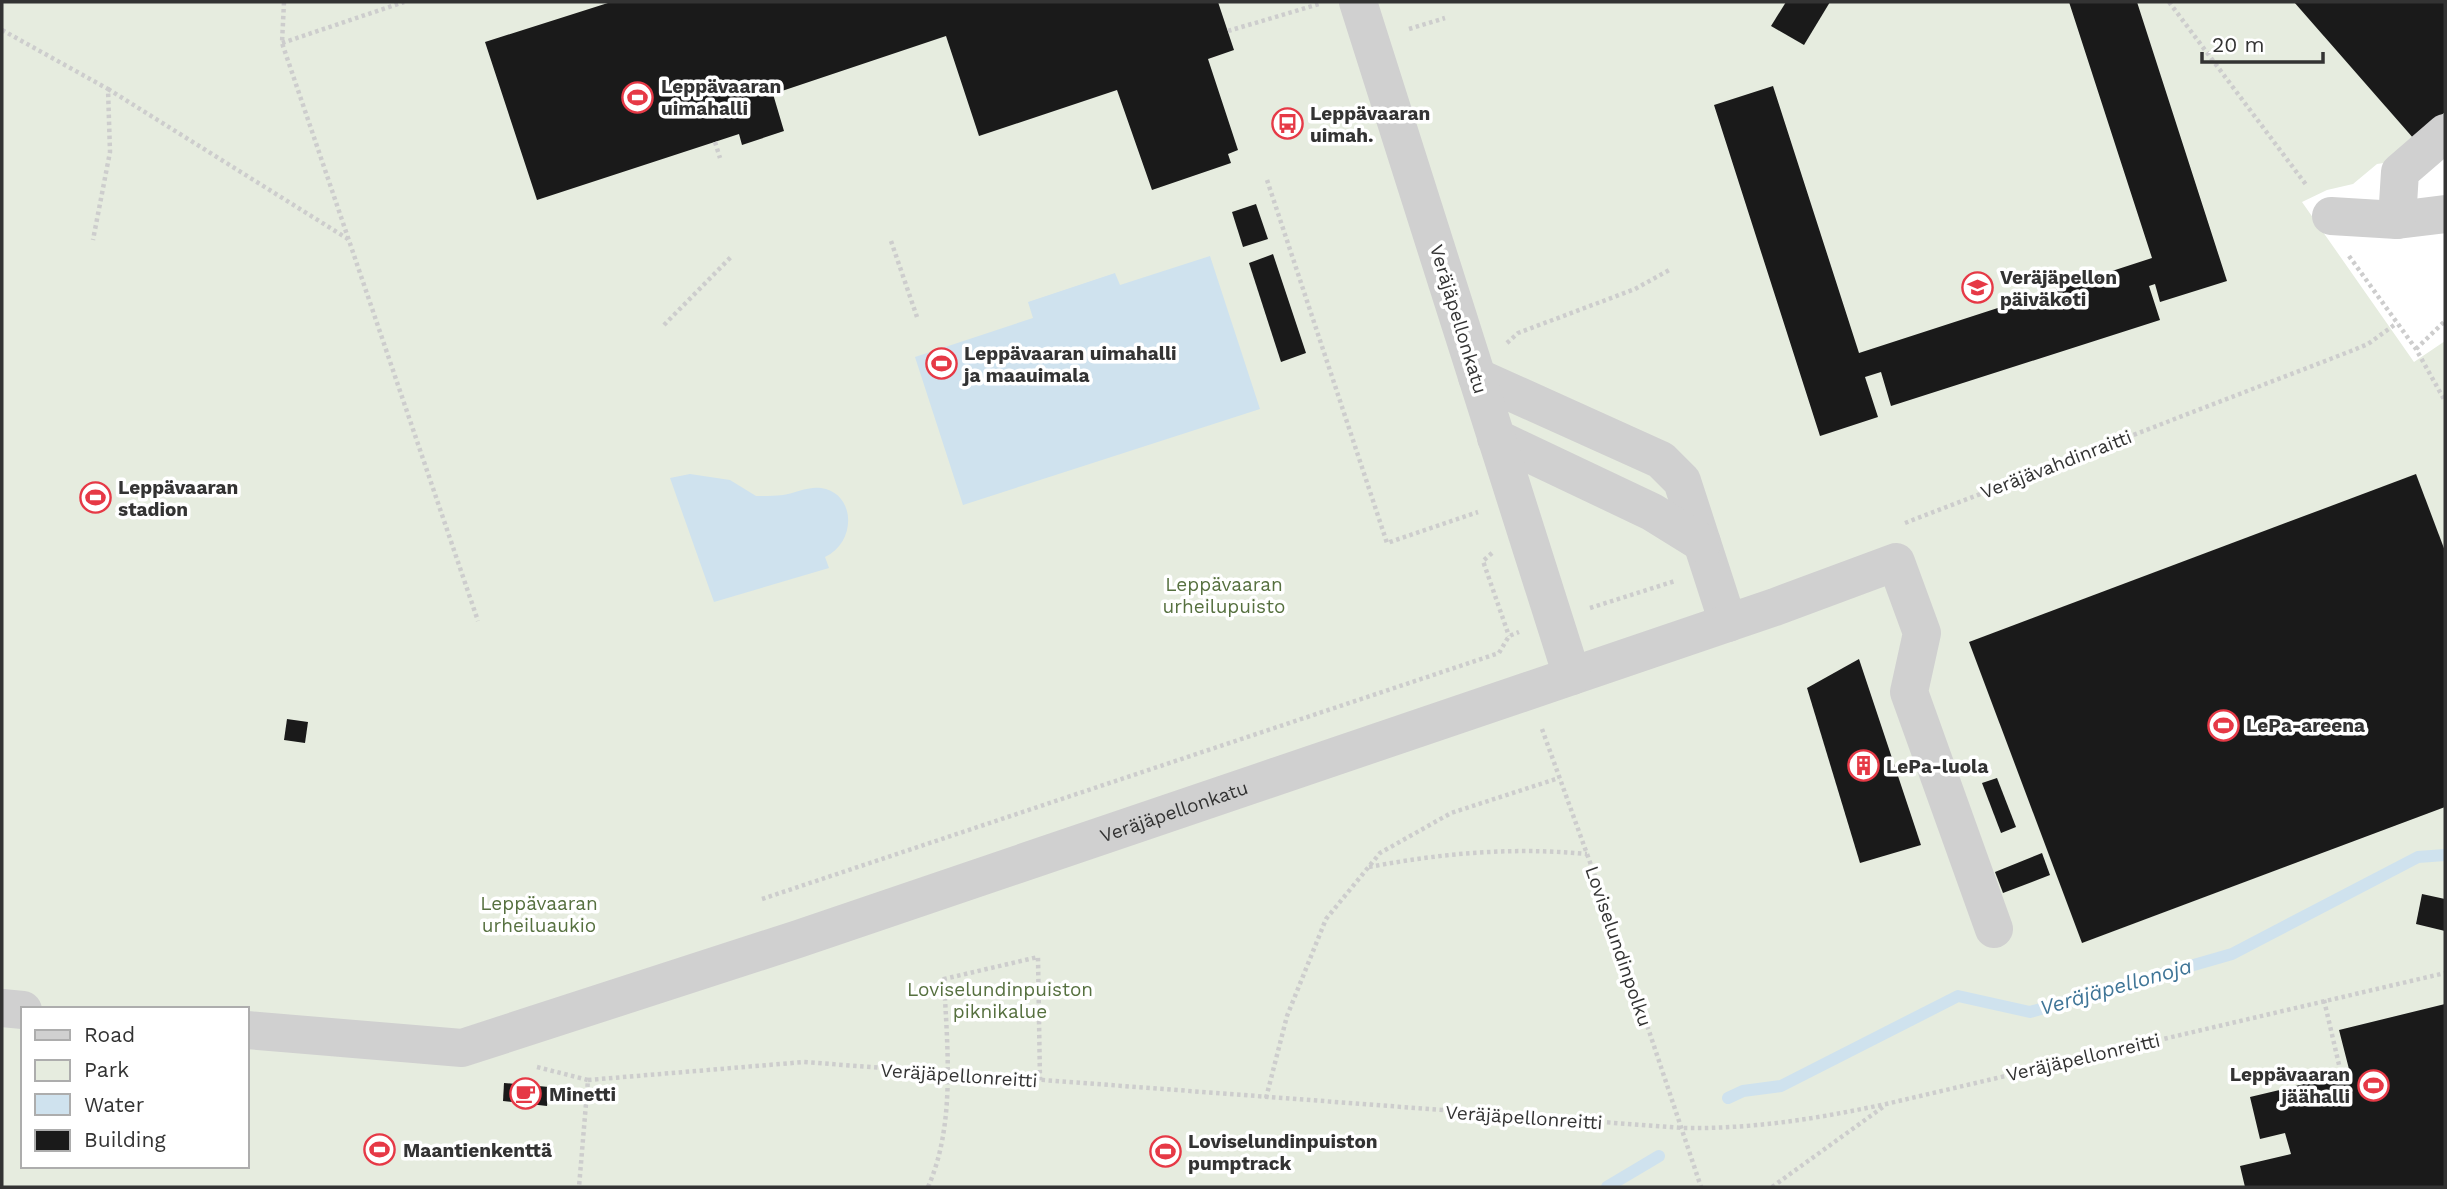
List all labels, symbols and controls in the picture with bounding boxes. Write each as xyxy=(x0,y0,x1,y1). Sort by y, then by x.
scale bar xyxy=(2202,21,2323,65)
text: 20 m xyxy=(2212,32,2264,57)
place label: Leppävaaran uimahalli xyxy=(661,75,781,120)
sports icon: Leppävaaran uimahalli xyxy=(621,80,655,114)
place label: Leppävaaran uimah. xyxy=(1310,102,1430,147)
bus stop icon: Leppävaaran uimah. xyxy=(1270,107,1304,141)
street label: Veräjäpellonkatu xyxy=(1425,242,1492,397)
place label: Veräjäpellon päiväkoti xyxy=(2000,266,2117,311)
school or university icon: Veräjäpellon päiväkoti xyxy=(1960,271,1994,305)
place label: Leppävaaran uimahalli ja maauimala xyxy=(962,342,1177,387)
sports icon: Leppävaaran uimahalli ja maauimala xyxy=(924,347,958,381)
street label: Veräjävahdinraitti xyxy=(1977,425,2135,504)
place label: Leppävaaran stadion xyxy=(118,476,238,521)
sports icon: Leppävaaran stadion xyxy=(78,481,112,515)
park label: Leppävaaran urheilupuisto xyxy=(1163,573,1285,618)
sports icon: LePa-areena xyxy=(2206,708,2240,742)
place label: LePa-areena xyxy=(2246,714,2365,737)
building icon: LePa-luola xyxy=(1846,749,1880,783)
place label: LePa-luola xyxy=(1886,755,1988,778)
street label: Veräjäpellonkatu xyxy=(1097,776,1251,848)
street label: Loviselundinpolku xyxy=(1580,863,1657,1029)
park label: Leppävaaran urheiluaukio xyxy=(480,892,598,937)
water label: Veräjäpellonoja xyxy=(2037,953,2195,1020)
park label: Loviselundinpuiston piknikalue xyxy=(907,978,1093,1023)
legend xyxy=(21,1007,248,1168)
text: Road xyxy=(84,1022,135,1047)
street label: Veräjäpellonreitti xyxy=(2004,1029,2162,1086)
text: Park xyxy=(84,1057,129,1082)
street label: Veräjäpellonreitti xyxy=(880,1059,1038,1092)
place label: Leppävaaran jäähalli xyxy=(2230,1063,2350,1108)
sports icon: Leppävaaran jäähalli xyxy=(2356,1068,2390,1102)
cafe icon: Minetti xyxy=(509,1077,543,1111)
place label: Minetti xyxy=(549,1083,616,1106)
text: Water xyxy=(84,1092,145,1117)
street label: Veräjäpellonreitti xyxy=(1445,1101,1603,1134)
text: Building xyxy=(84,1127,166,1152)
place label: Loviselundinpuiston pumptrack xyxy=(1188,1130,1378,1175)
sports icon: Maantienkenttä xyxy=(363,1133,397,1167)
sports icon: Loviselundinpuiston pumptrack xyxy=(1148,1135,1182,1169)
place label: Maantienkenttä xyxy=(403,1139,552,1162)

